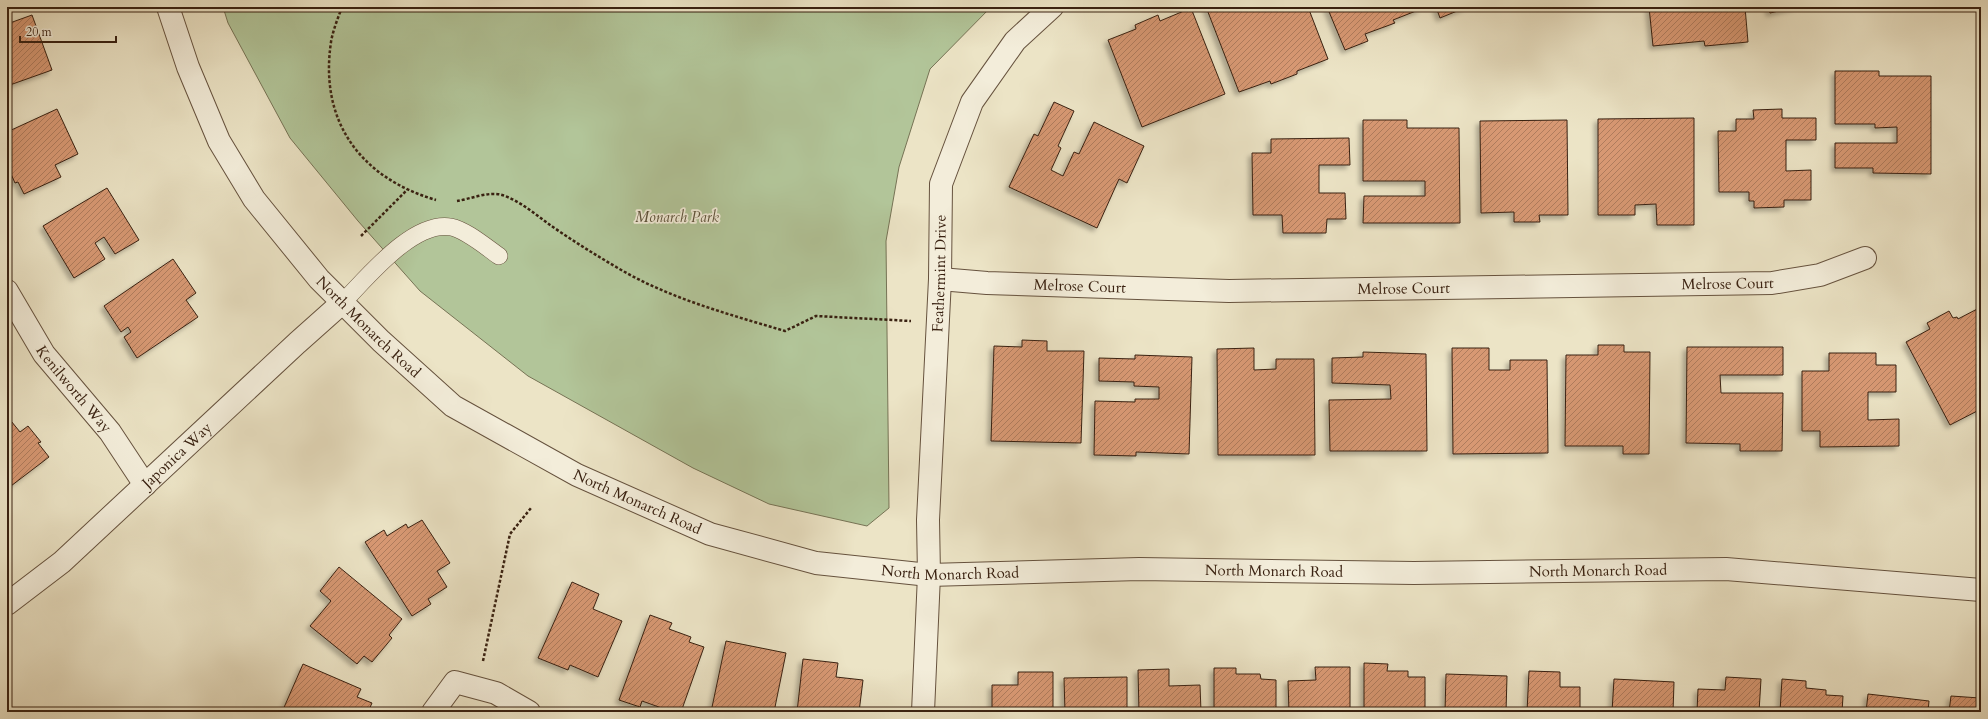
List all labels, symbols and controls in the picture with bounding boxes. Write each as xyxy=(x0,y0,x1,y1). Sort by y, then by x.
scale bar xyxy=(20,18,116,44)
text: 20 m xyxy=(26,24,53,40)
park label: Monarch Park xyxy=(635,207,720,227)
street label: Feathermint Drive xyxy=(927,214,951,333)
street label: North Monarch Road xyxy=(312,272,425,382)
street label: Melrose Court xyxy=(1681,273,1774,294)
street label: Melrose Court xyxy=(1033,275,1126,298)
street label: Melrose Court xyxy=(1357,278,1450,299)
street label: Kenilworth Way xyxy=(31,342,116,437)
street label: Japonica Way xyxy=(136,417,216,494)
street label: North Monarch Road xyxy=(570,465,705,539)
street label: North Monarch Road xyxy=(880,560,1019,585)
street label: North Monarch Road xyxy=(1205,560,1343,582)
street label: North Monarch Road xyxy=(1529,560,1667,582)

